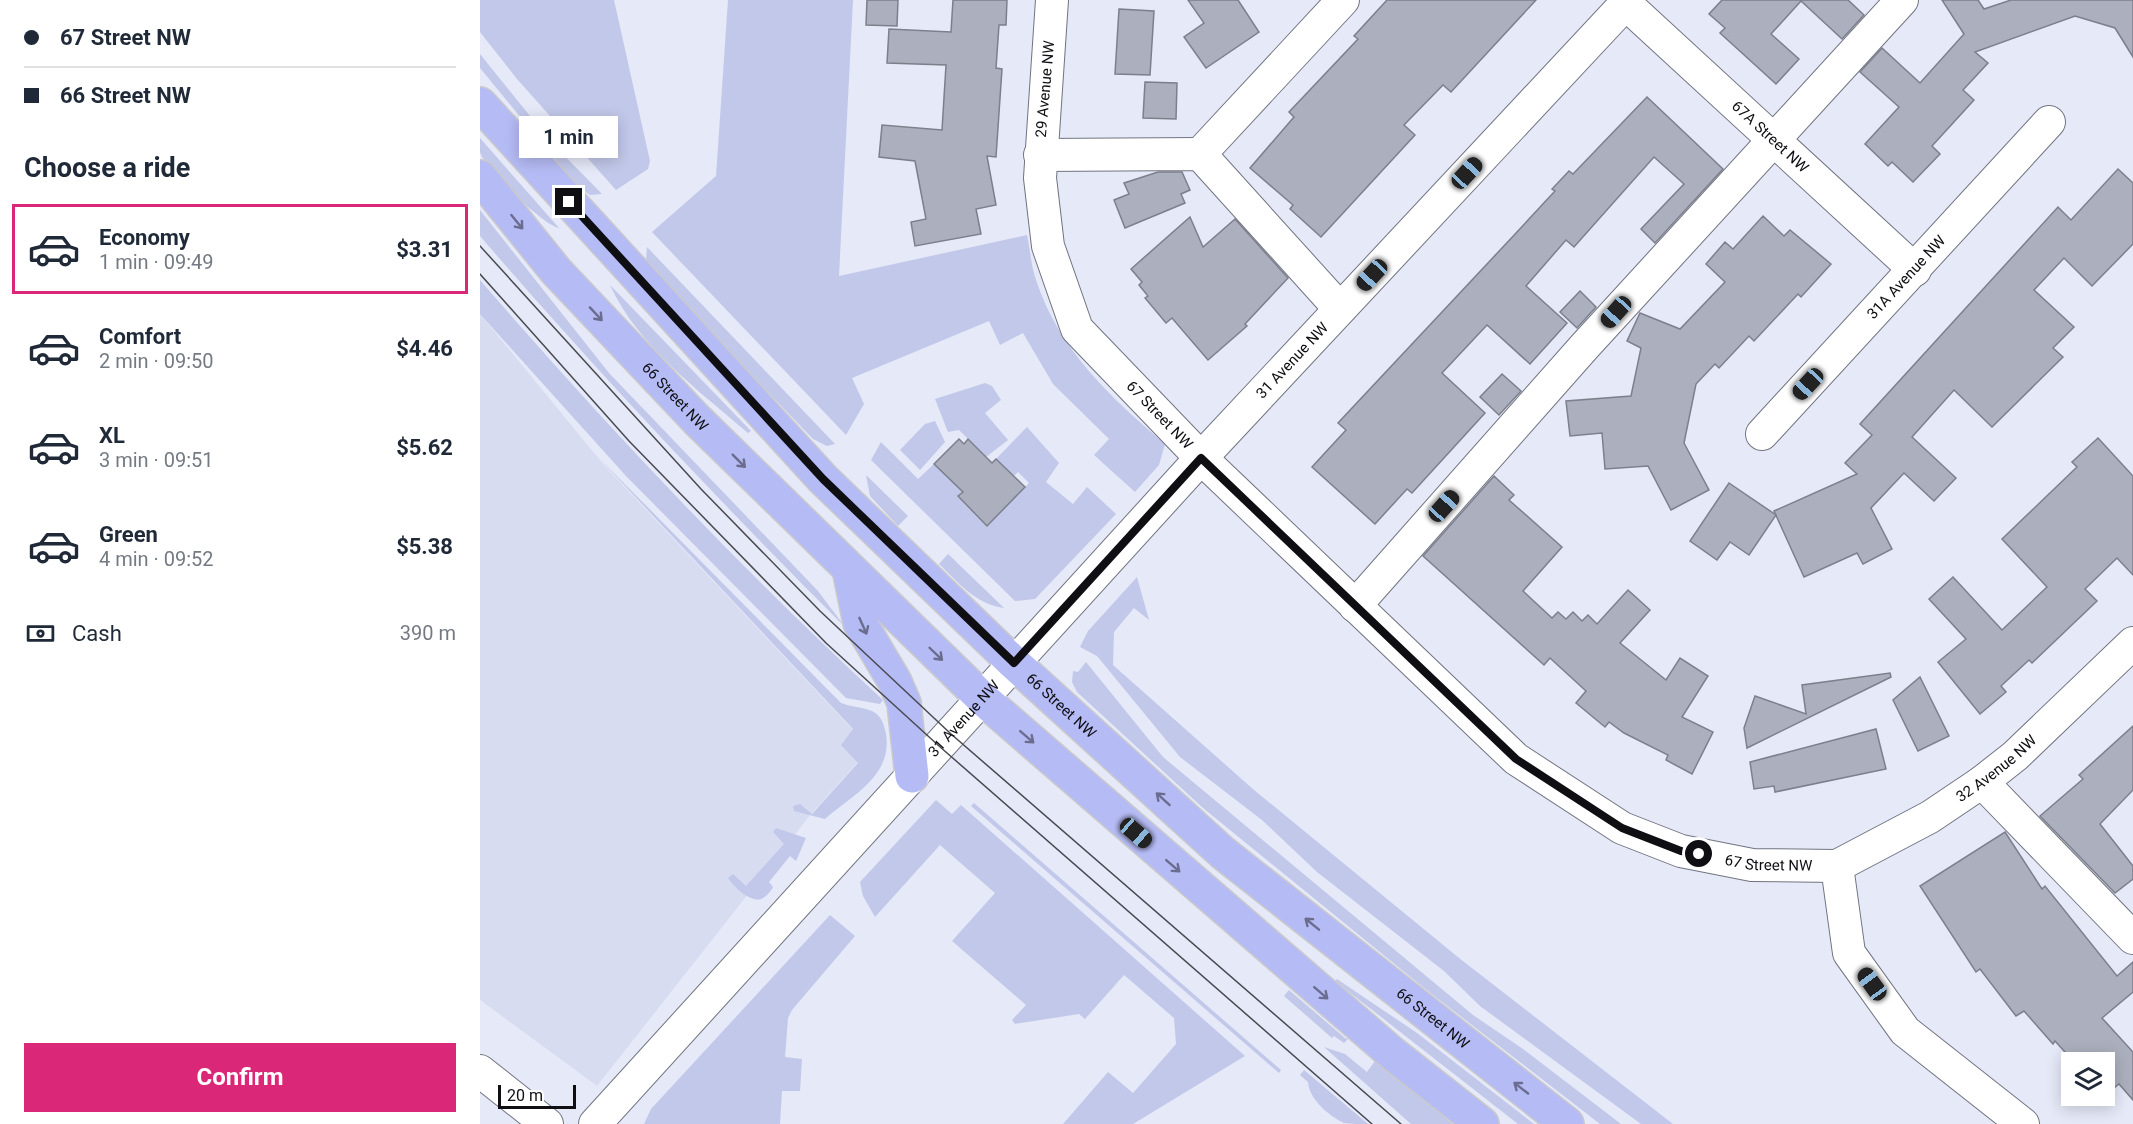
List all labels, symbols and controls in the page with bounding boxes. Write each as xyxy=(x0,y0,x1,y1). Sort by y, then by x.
text: 67 Street NW xyxy=(60,25,191,50)
street label: 29 Avenue NW xyxy=(1032,40,1058,138)
text: 66 Street NW xyxy=(60,83,191,108)
street label: 67A Street NW xyxy=(1728,97,1812,176)
callout: 1 min xyxy=(520,115,618,157)
text: 1 min xyxy=(543,125,594,149)
text: Choose a ride xyxy=(24,152,190,184)
car xyxy=(1448,154,1486,192)
route end xyxy=(555,188,582,215)
one-way arrow xyxy=(510,214,523,230)
icon: car xyxy=(27,222,81,276)
text: Economy xyxy=(99,225,190,250)
street label: 31A Avenue NW xyxy=(1863,232,1949,323)
text: $3.31 xyxy=(396,237,453,262)
text: 1 min · 09:49 xyxy=(99,250,214,274)
car xyxy=(1353,256,1391,294)
car xyxy=(1597,293,1635,331)
one-way arrow xyxy=(589,306,603,321)
street label: 31 Avenue NW xyxy=(1252,319,1332,402)
icon: car xyxy=(27,321,81,375)
text: Comfort xyxy=(99,324,181,349)
text: $4.46 xyxy=(396,336,453,361)
text: 2 min · 09:50 xyxy=(99,349,214,373)
street label: 66 Street NW xyxy=(638,359,712,435)
car xyxy=(1789,365,1827,403)
street label: 67 Street NW xyxy=(1123,377,1197,453)
icon: car xyxy=(27,420,81,474)
text: XL xyxy=(99,423,125,448)
text: $5.62 xyxy=(396,435,453,460)
text: 3 min · 09:51 xyxy=(99,448,214,472)
one-way arrow xyxy=(731,454,746,469)
car xyxy=(1425,487,1463,525)
icon: car xyxy=(27,519,81,573)
text: Green xyxy=(99,522,158,547)
text: $5.38 xyxy=(396,534,453,559)
text: 4 min · 09:52 xyxy=(99,547,214,571)
one-way arrow xyxy=(858,616,869,634)
icon: cash xyxy=(24,617,57,650)
text: Cash xyxy=(72,621,122,646)
text: 390 m xyxy=(400,621,456,645)
one-way arrow xyxy=(928,646,943,660)
street label: 66 Street NW xyxy=(1022,670,1100,742)
street label: 31 Avenue NW xyxy=(924,677,1003,761)
one-way arrow xyxy=(1019,730,1034,744)
street label: 32 Avenue NW xyxy=(1953,731,2040,806)
one-way arrow xyxy=(1156,792,1171,806)
car xyxy=(1117,814,1155,852)
route start xyxy=(1685,840,1712,867)
street label: 67 Street NW xyxy=(1723,851,1813,875)
one-way arrow xyxy=(1165,859,1180,873)
one-way arrow xyxy=(1305,918,1321,931)
car xyxy=(1854,964,1890,1004)
street label: 66 Street NW xyxy=(1393,984,1473,1053)
one-way arrow xyxy=(1313,986,1328,1000)
button: Confirm xyxy=(24,1043,456,1112)
map controls xyxy=(2061,1052,2115,1106)
button: layers xyxy=(2061,1052,2115,1106)
scale bar xyxy=(498,1082,576,1110)
one-way arrow xyxy=(1513,1082,1529,1095)
text: 20 m xyxy=(507,1086,543,1105)

